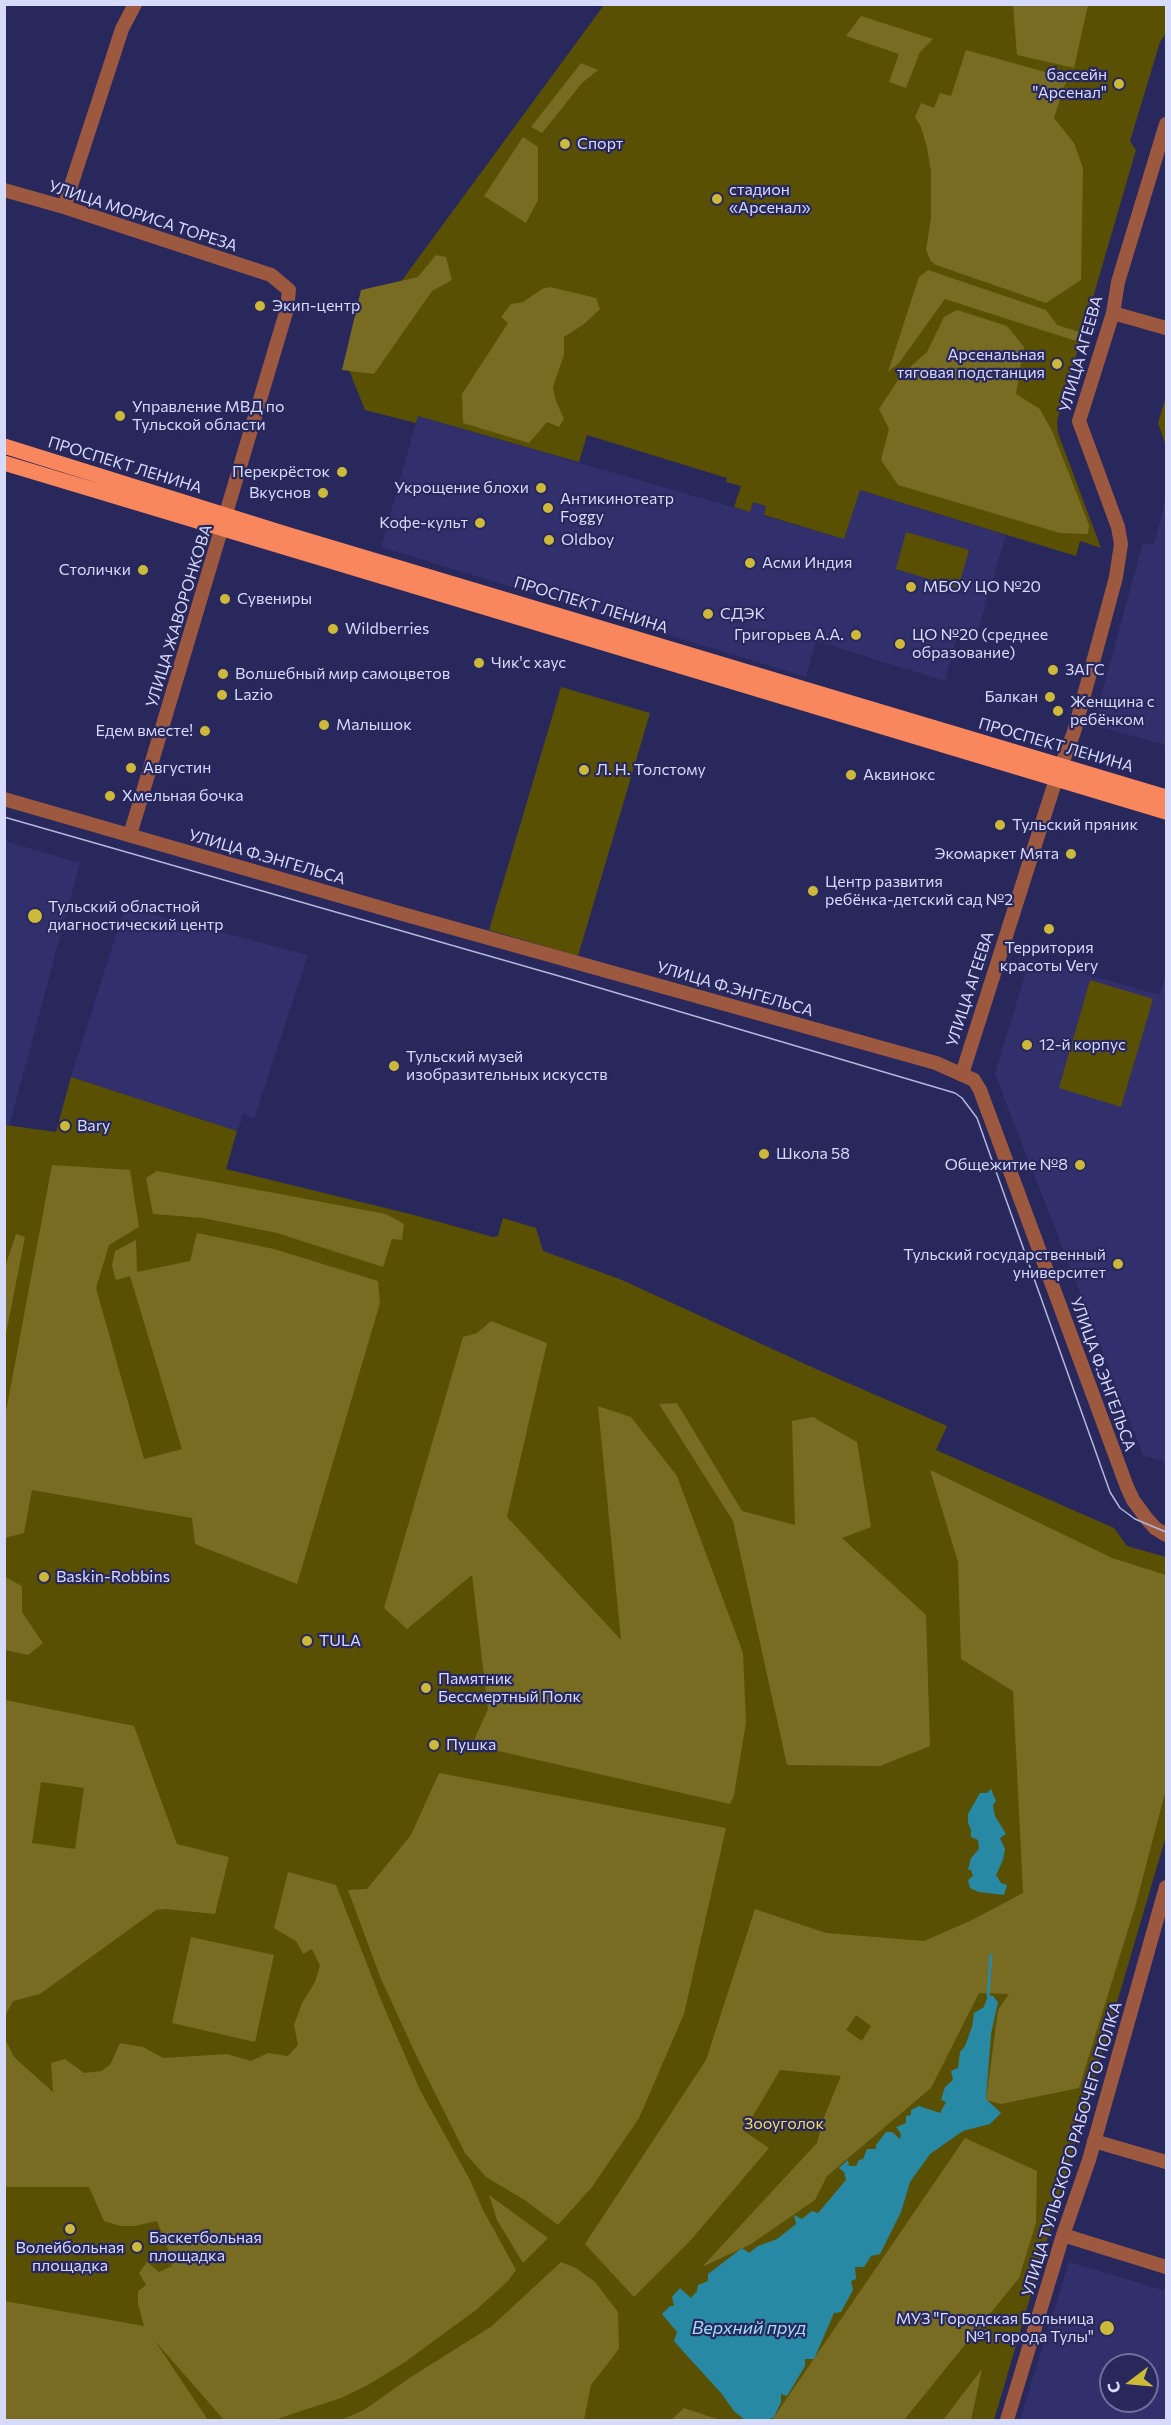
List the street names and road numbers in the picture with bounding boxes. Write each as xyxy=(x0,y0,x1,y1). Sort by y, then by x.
street label: УЛИЦА МОРИСА ТОРЕЗА xyxy=(46,176,240,256)
street label: УЛИЦА АГЕЕВА xyxy=(1055,294,1107,414)
street label: ПРОСПЕКТ ЛЕНИНА xyxy=(46,432,204,498)
street label: УЛИЦА ЖАВОРОНКОВА xyxy=(142,522,216,710)
street label: ПРОСПЕКТ ЛЕНИНА xyxy=(512,572,670,638)
street label: ПРОСПЕКТ ЛЕНИНА xyxy=(976,714,1136,776)
street label: УЛИЦА Ф.ЭНГЕЛЬСА xyxy=(186,825,348,889)
street label: УЛИЦА АГЕЕВА xyxy=(942,929,998,1049)
street label: УЛИЦА Ф.ЭНГЕЛЬСА xyxy=(654,957,816,1021)
street label: УЛИЦА Ф.ЭНГЕЛЬСА xyxy=(1066,1294,1140,1454)
street label: УЛИЦА ТУЛЬСКОГО РАБОЧЕГО ПОЛКА xyxy=(1018,1999,1126,2299)

